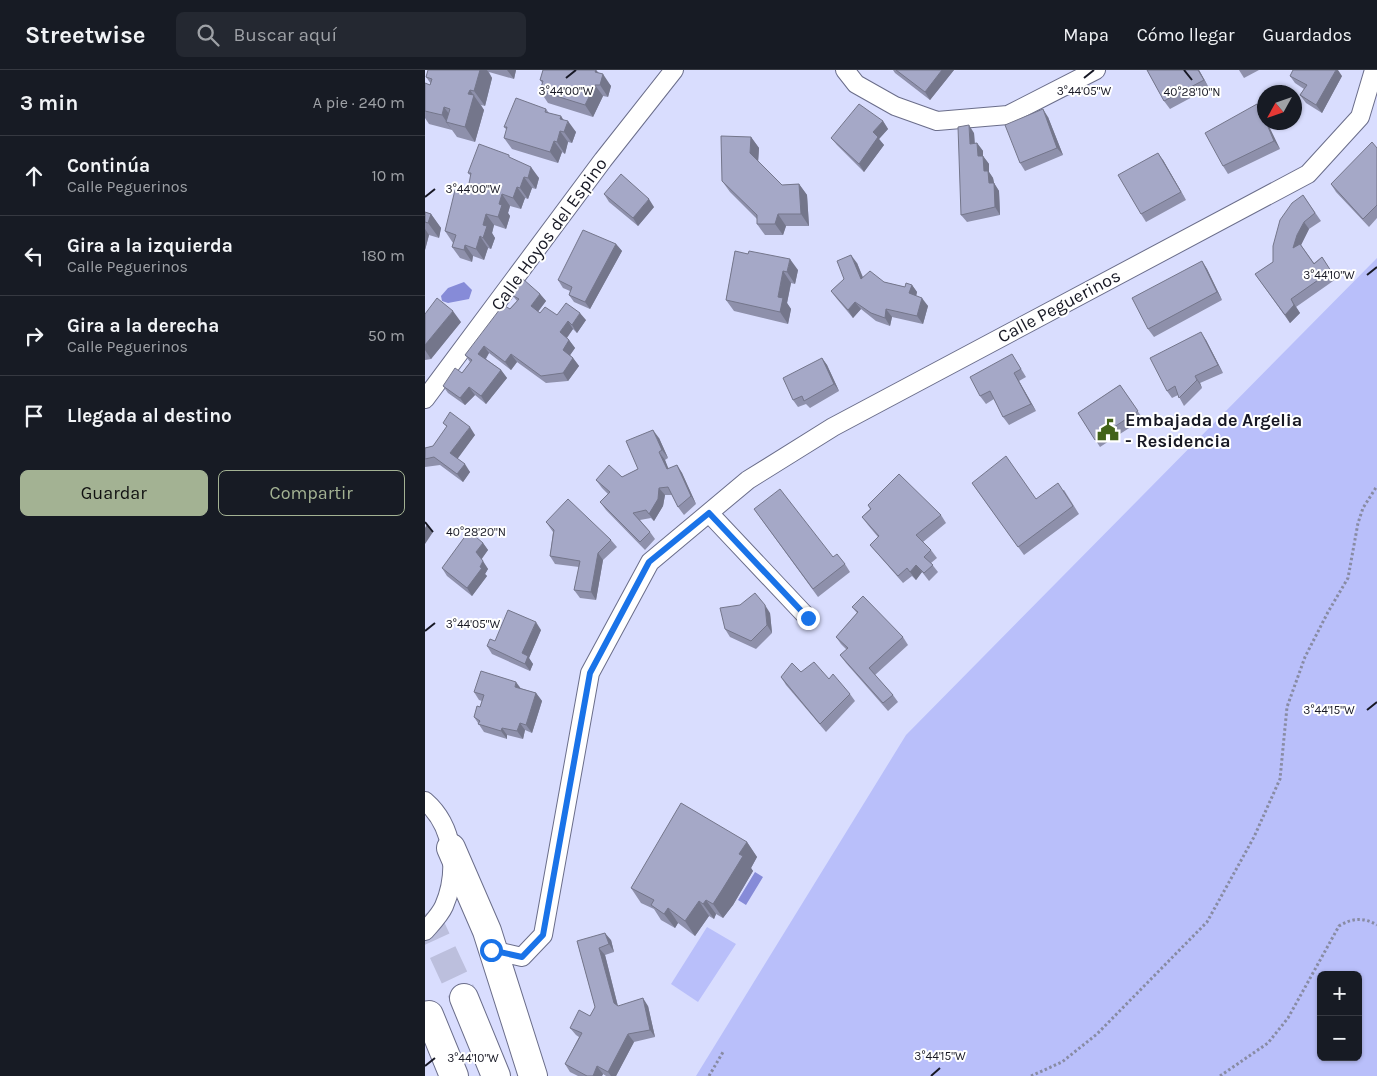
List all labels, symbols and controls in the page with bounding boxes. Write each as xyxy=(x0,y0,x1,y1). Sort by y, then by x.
search box xyxy=(176,12,526,57)
text: Streetwise xyxy=(25,21,146,49)
icon: search xyxy=(194,21,222,49)
text: Buscar aquí xyxy=(234,24,337,46)
text: Mapa xyxy=(1063,24,1109,46)
text: Cómo llegar xyxy=(1137,24,1235,46)
text: Guardados xyxy=(1263,24,1352,46)
text: 3°44'00"W xyxy=(539,84,594,98)
text: 3°44'05"W xyxy=(1057,84,1112,98)
text: 40°28'10"N xyxy=(1164,85,1220,99)
north arrow xyxy=(1257,85,1302,130)
text: 3 min xyxy=(20,91,78,115)
text: A pie · 240 m xyxy=(313,93,405,112)
street label: Calle Hoyos del Espino xyxy=(486,153,612,315)
text: Continúa xyxy=(67,155,150,177)
icon: ahead xyxy=(20,162,48,190)
text: 10 m xyxy=(371,166,405,185)
text: Calle Peguerinos xyxy=(67,177,188,196)
text: 3°44'00"W xyxy=(446,182,501,196)
text: Gira a la izquierda xyxy=(67,235,233,257)
icon: left xyxy=(20,242,48,270)
text: 180 m xyxy=(362,246,405,265)
text: Calle Peguerinos xyxy=(67,257,188,276)
street label: Calle Peguerinos xyxy=(994,264,1124,348)
text: 3°44'10"W xyxy=(1303,268,1355,282)
text: Gira a la derecha xyxy=(67,315,219,337)
icon: right xyxy=(20,322,48,350)
text: 50 m xyxy=(368,326,405,345)
text: Calle Peguerinos xyxy=(67,337,188,356)
icon: arrive xyxy=(20,402,48,430)
text: Llegada al destino xyxy=(67,405,232,427)
place label: Embajada de Argelia - Residencia xyxy=(1125,409,1302,452)
public building icon: Embajada de Argelia - Residencia xyxy=(1095,417,1121,443)
button: Guardar xyxy=(20,470,208,516)
button: Compartir xyxy=(218,470,405,516)
text: 40°28'20"N xyxy=(446,525,506,539)
route end xyxy=(797,607,820,630)
text: 3°44'05"W xyxy=(446,617,501,631)
text: 3°44'15"W xyxy=(1303,703,1355,717)
route start xyxy=(480,939,503,962)
map controls xyxy=(1317,971,1362,1061)
button: + xyxy=(1317,971,1362,1016)
button: − xyxy=(1317,1016,1362,1061)
text: 3°44'15"W xyxy=(914,1049,966,1063)
text: 3°44'10"W xyxy=(447,1051,499,1065)

